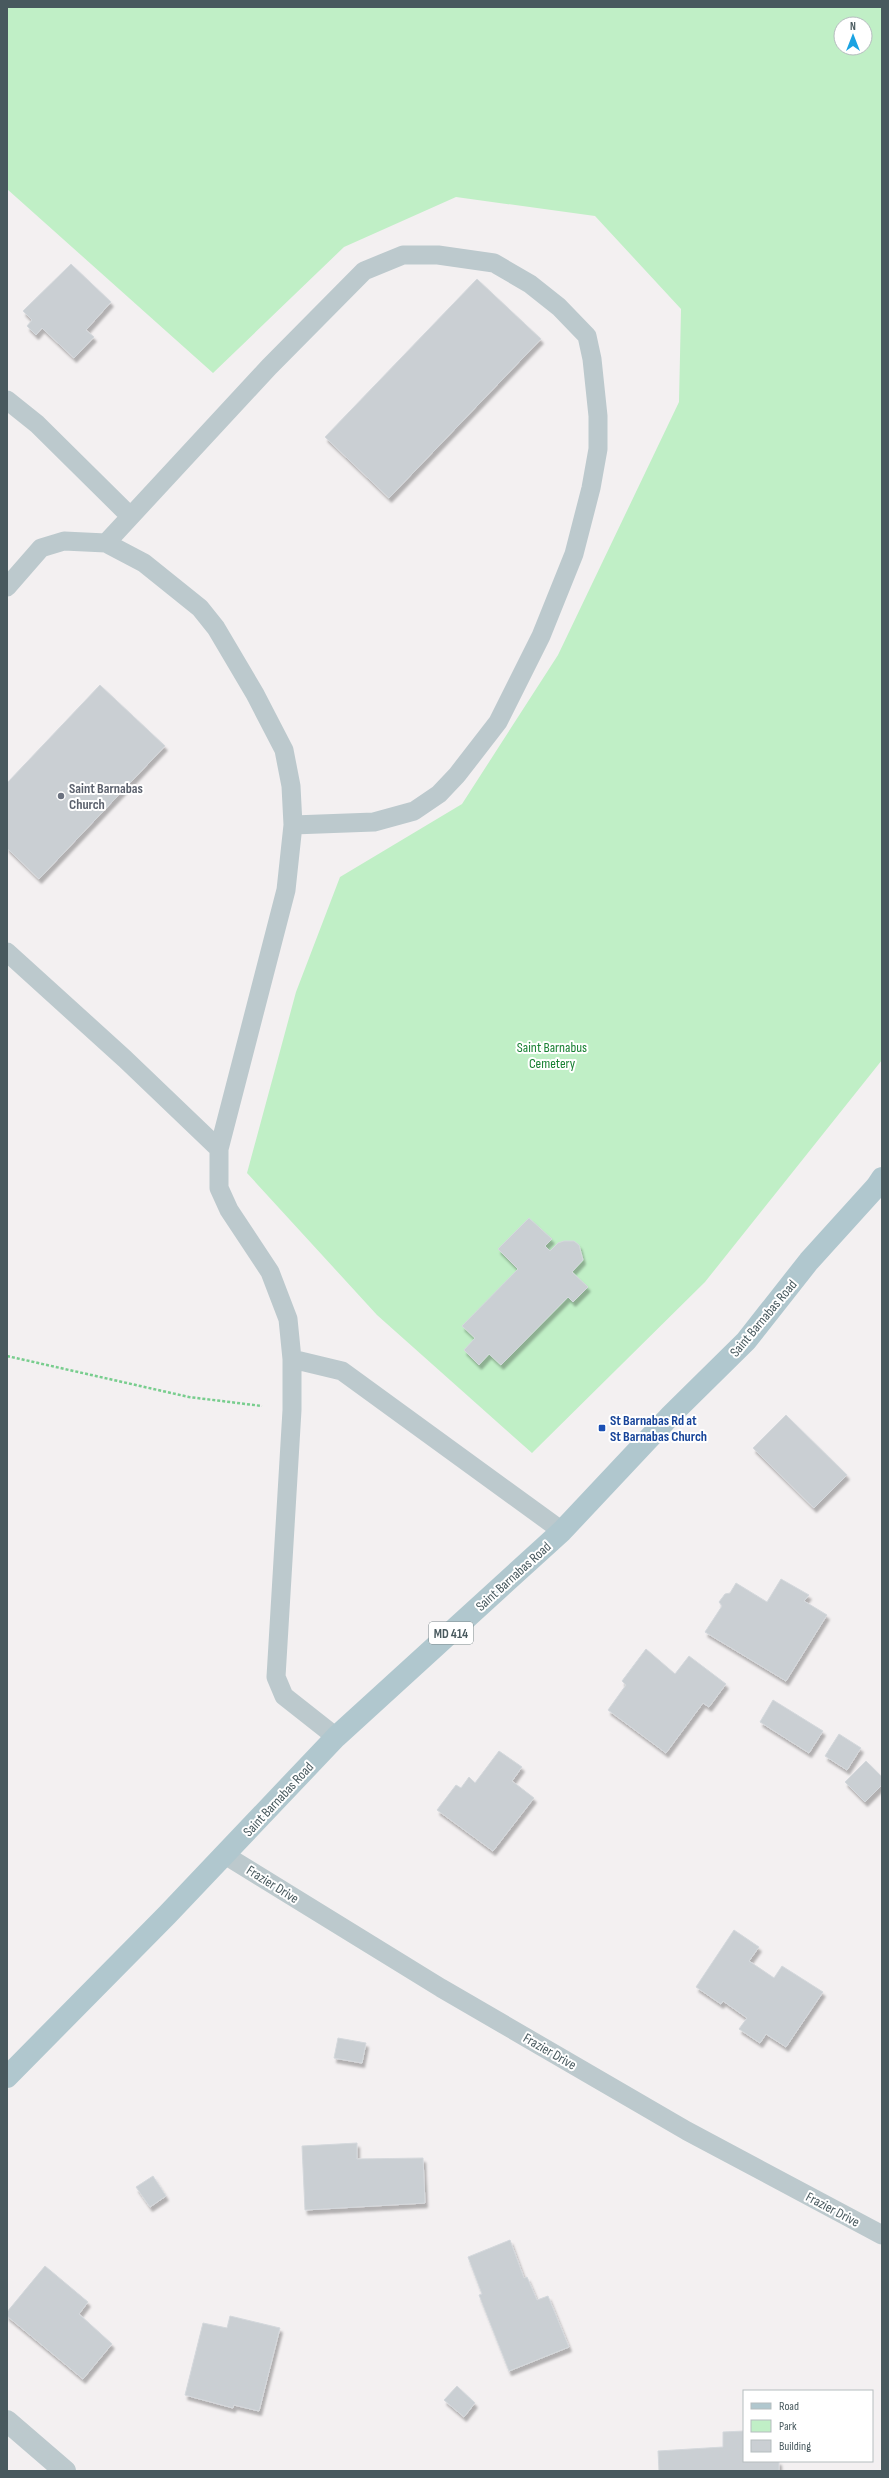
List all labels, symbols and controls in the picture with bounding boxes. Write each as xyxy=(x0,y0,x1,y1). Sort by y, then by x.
north arrow xyxy=(833,16,873,56)
text: N xyxy=(850,20,856,33)
place label: Saint Barnabas Church xyxy=(69,780,143,813)
marker: Saint Barnabas Church xyxy=(56,791,66,801)
park label: Saint Barnabus Cemetery xyxy=(517,1039,587,1072)
street label: Saint Barnabas Road xyxy=(726,1276,801,1360)
place label: St Barnabas Rd at St Barnabas Church xyxy=(610,1412,707,1445)
marker: St Barnabas Rd at St Barnabas Church xyxy=(597,1423,607,1433)
street label: Saint Barnabas Road xyxy=(472,1538,555,1615)
road number: MD 414 xyxy=(429,1622,473,1644)
street label: Saint Barnabas Road xyxy=(240,1759,317,1840)
street label: Frazier Drive xyxy=(243,1862,302,1907)
street label: Frazier Drive xyxy=(520,2029,579,2073)
street label: Frazier Drive xyxy=(803,2188,863,2231)
legend xyxy=(743,2390,873,2462)
text: Road xyxy=(779,2399,799,2414)
text: Park xyxy=(779,2419,797,2434)
text: Building xyxy=(779,2439,811,2454)

